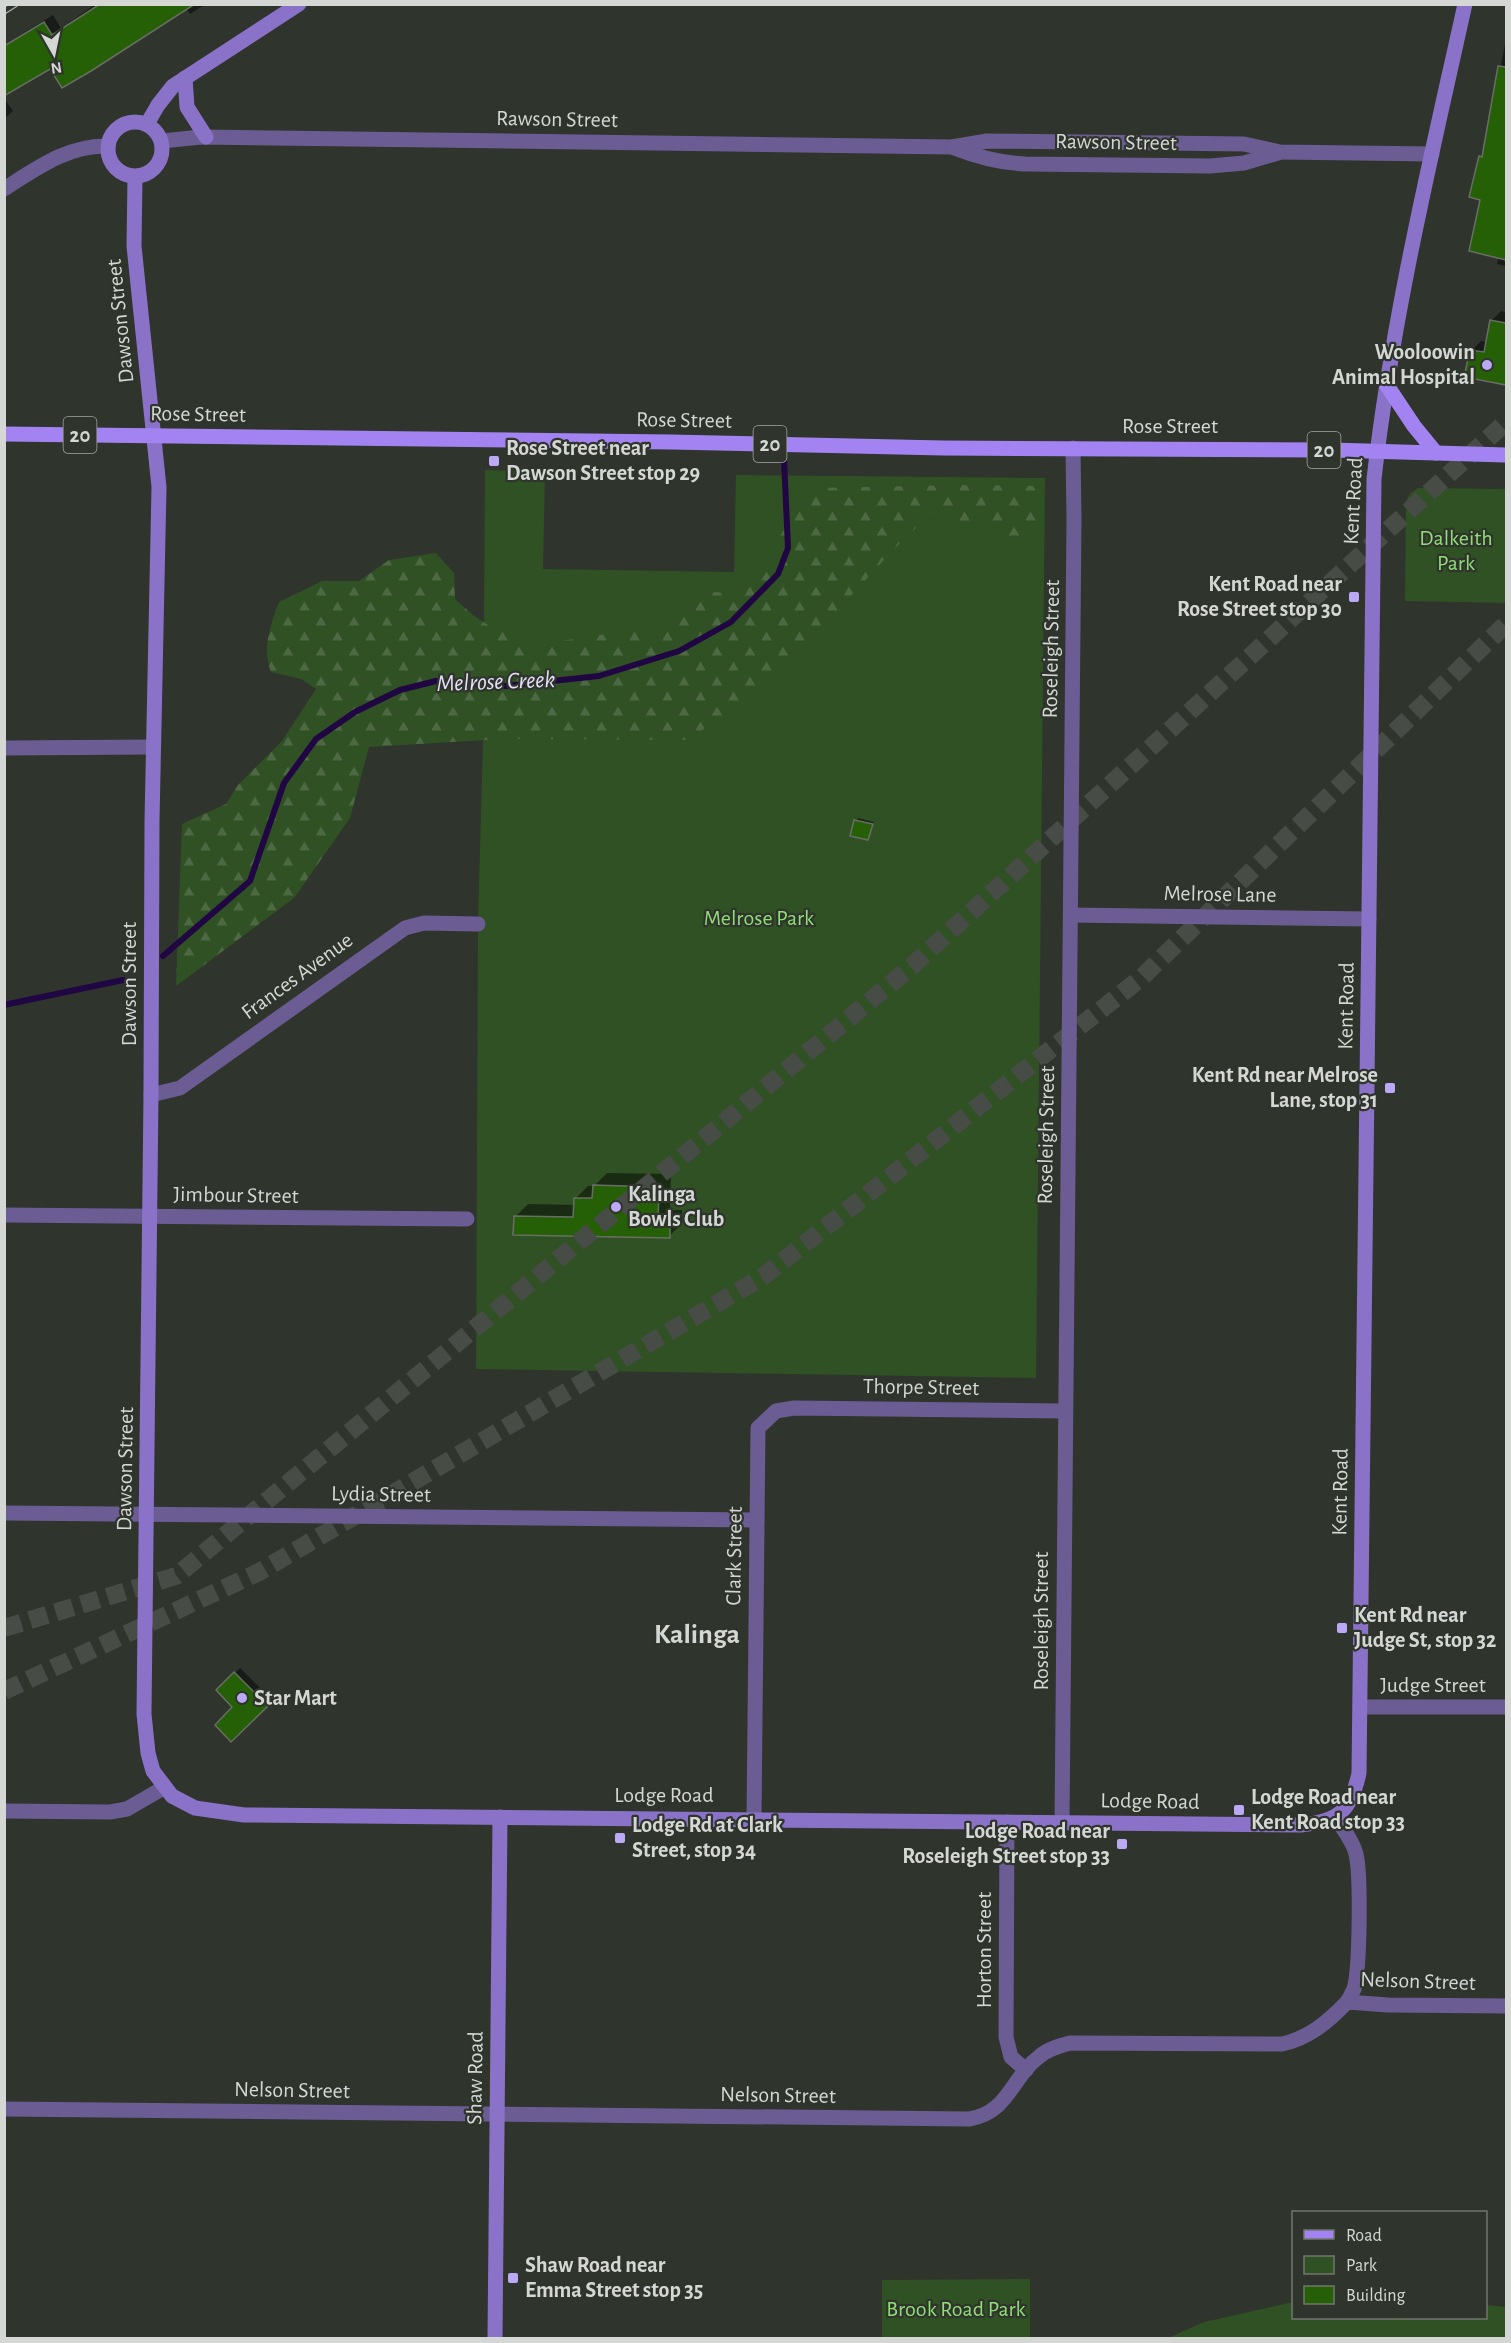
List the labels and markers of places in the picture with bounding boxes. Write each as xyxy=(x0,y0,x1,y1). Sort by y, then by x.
place label: Wooloowin Animal Hospital xyxy=(1332,341,1475,388)
marker: Wooloowin Animal Hospital xyxy=(1480,358,1494,372)
place label: Rose Street near Dawson Street stop 29 xyxy=(506,437,700,484)
marker: Rose Street near Dawson Street stop 29 xyxy=(487,454,501,468)
place label: Kent Road near Rose Street stop 30 xyxy=(1177,573,1342,620)
marker: Kent Road near Rose Street stop 30 xyxy=(1347,590,1361,604)
place label: Kent Rd near Melrose Lane, stop 31 xyxy=(1192,1064,1378,1111)
marker: Kent Rd near Melrose Lane, stop 31 xyxy=(1383,1081,1397,1095)
place label: Kalinga Bowls Club xyxy=(628,1183,724,1230)
marker: Kalinga Bowls Club xyxy=(609,1200,623,1214)
place label: Kent Rd near Judge St, stop 32 xyxy=(1354,1604,1496,1651)
marker: Kent Rd near Judge St, stop 32 xyxy=(1335,1621,1349,1635)
place label: Star Mart xyxy=(254,1687,337,1709)
marker: Star Mart xyxy=(235,1691,249,1705)
place label: Lodge Road near Kent Road stop 33 xyxy=(1251,1786,1405,1833)
marker: Lodge Road near Kent Road stop 33 xyxy=(1232,1803,1246,1817)
place label: Lodge Rd at Clark Street, stop 34 xyxy=(632,1814,783,1861)
place label: Lodge Road near Roseleigh Street stop 33 xyxy=(902,1820,1110,1867)
marker: Lodge Rd at Clark Street, stop 34 xyxy=(613,1831,627,1845)
marker: Lodge Road near Roseleigh Street stop 33 xyxy=(1115,1837,1129,1851)
place label: Shaw Road near Emma Street stop 35 xyxy=(525,2254,703,2301)
marker: Shaw Road near Emma Street stop 35 xyxy=(506,2271,520,2285)

